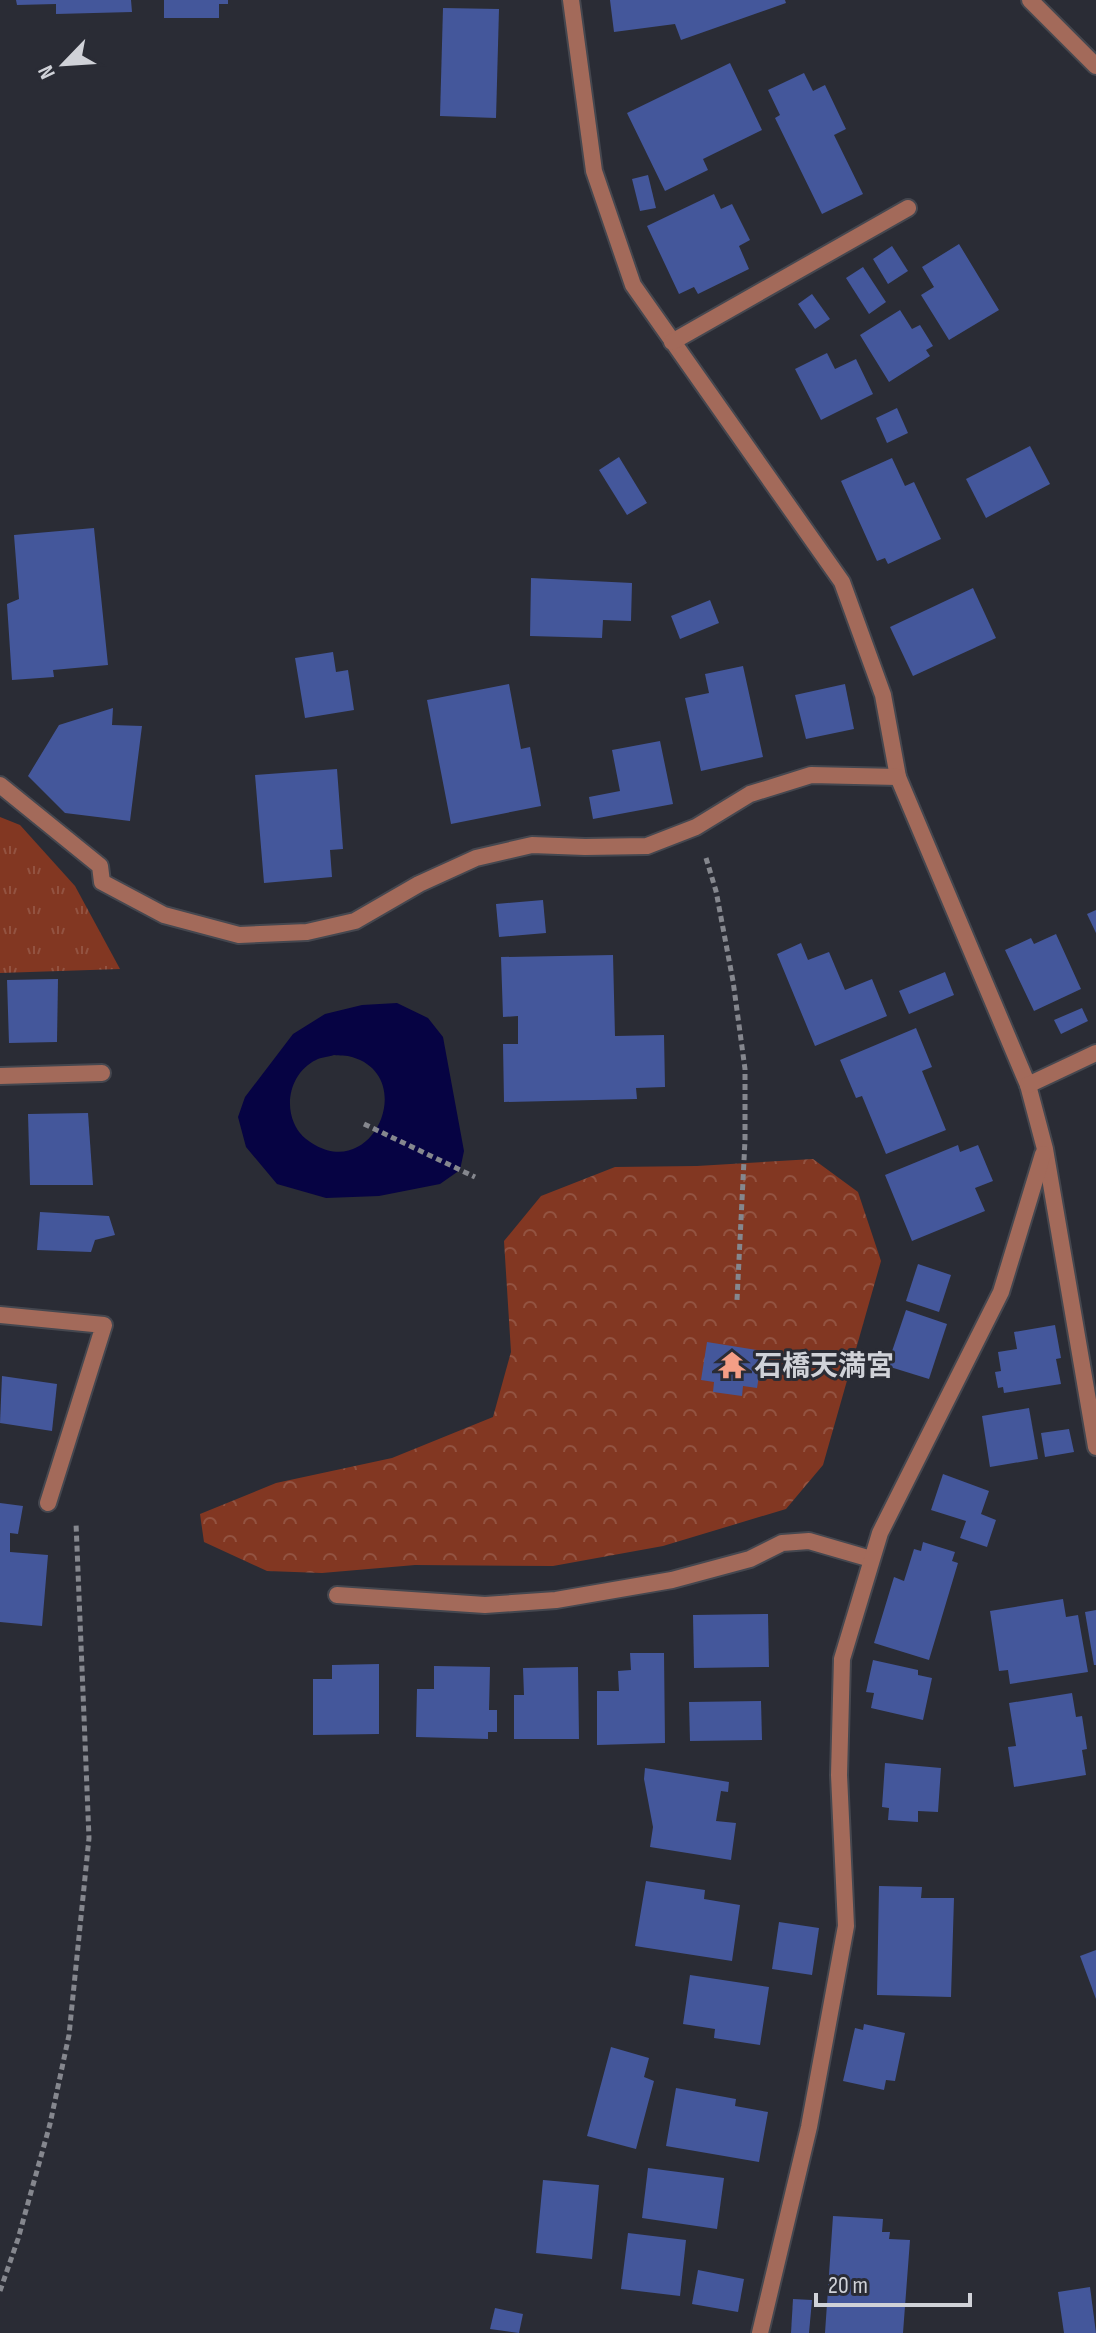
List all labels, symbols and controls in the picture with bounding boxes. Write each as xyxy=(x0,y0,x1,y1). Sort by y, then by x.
north arrow xyxy=(24,24,104,104)
text: N xyxy=(33,61,62,83)
temple icon: 石橋天満宮 xyxy=(717,1350,747,1380)
place label: 石橋天満宮 xyxy=(754,1350,894,1383)
scale bar xyxy=(816,2257,970,2307)
text: 20 m xyxy=(828,2271,868,2300)

